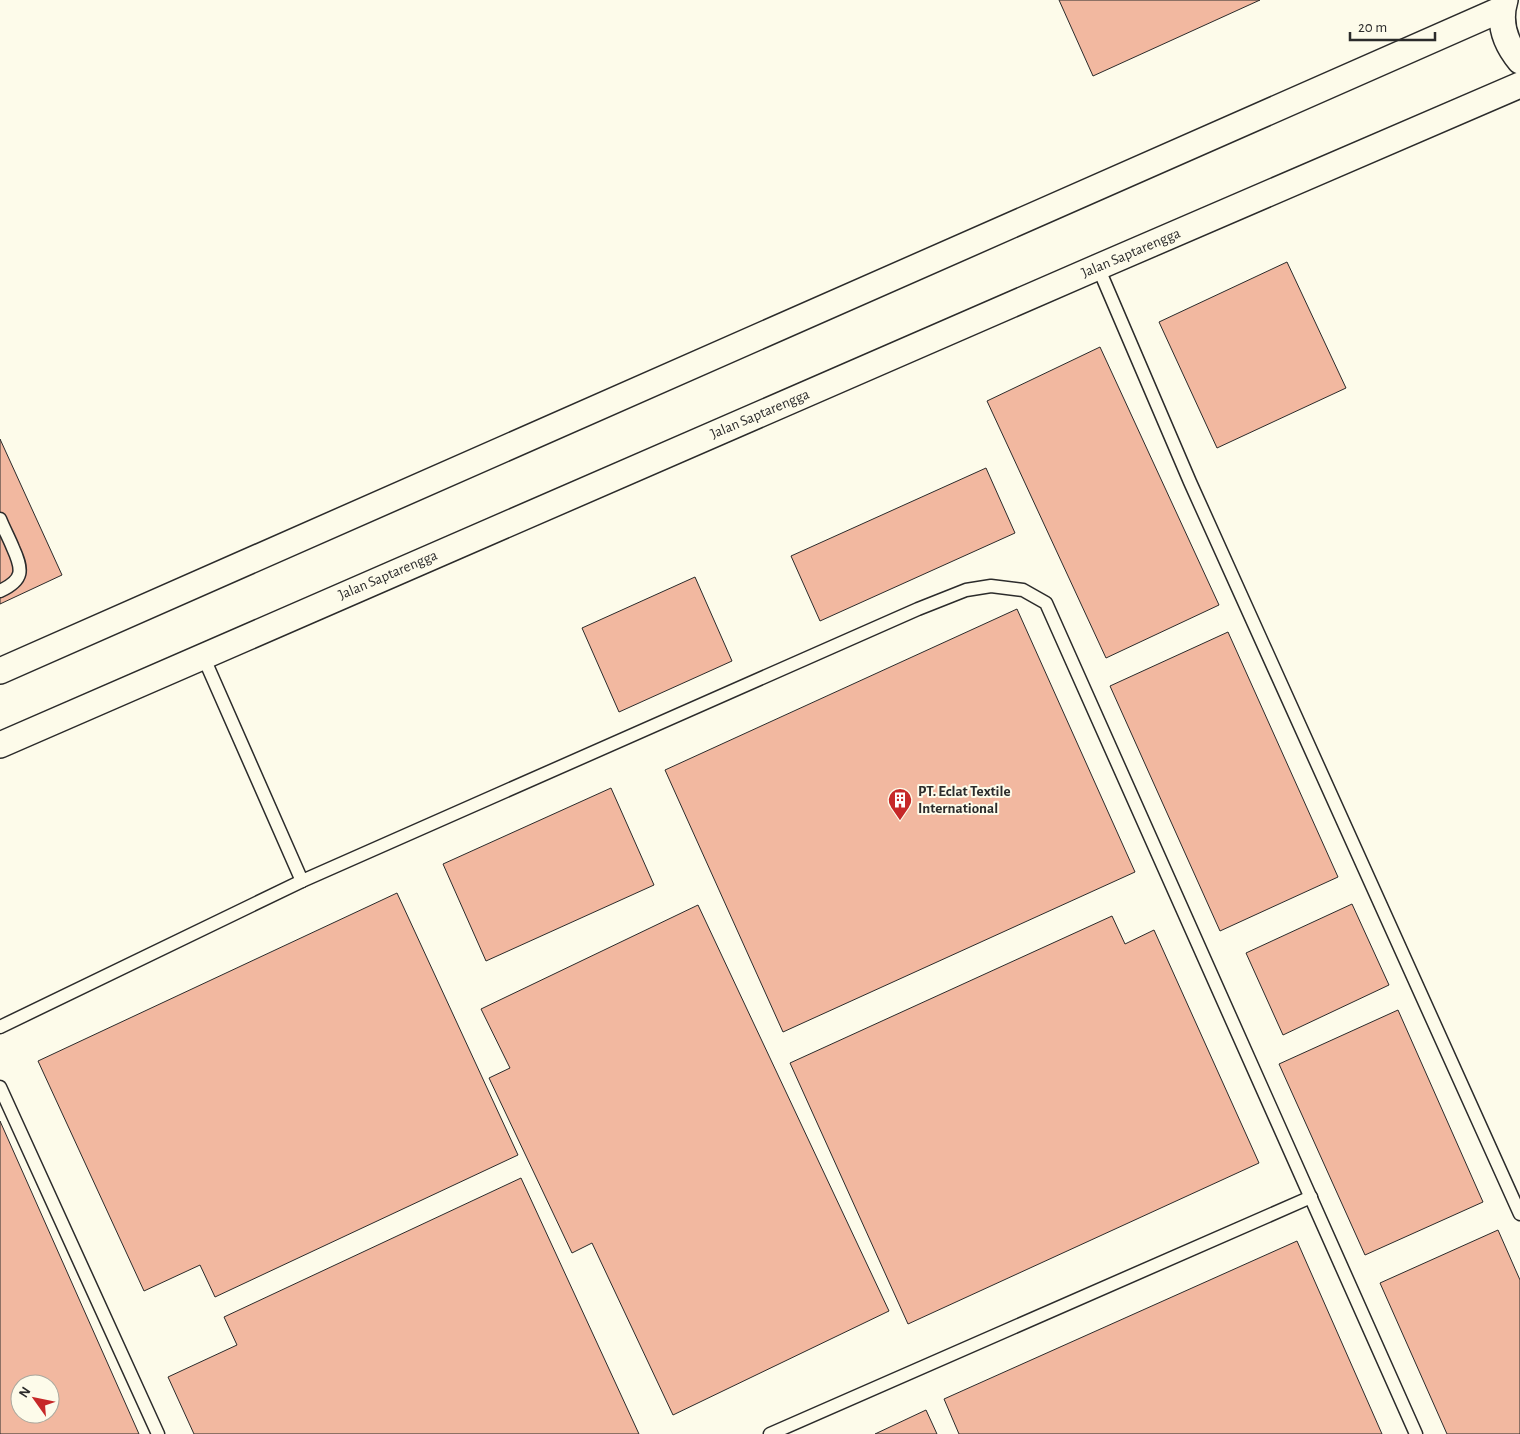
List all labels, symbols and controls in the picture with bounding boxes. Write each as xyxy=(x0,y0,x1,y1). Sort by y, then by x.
scale bar xyxy=(1350,10,1435,42)
text: 20 m xyxy=(1358,20,1387,35)
street label: Jalan Saptarengga xyxy=(1079,225,1183,281)
street label: Jalan Saptarengga xyxy=(708,386,812,442)
street label: Jalan Saptarengga xyxy=(336,547,440,603)
place label: PT. Eclat Textile International xyxy=(918,784,1011,816)
building icon: PT. Eclat Textile International xyxy=(887,787,913,821)
north arrow xyxy=(10,1374,60,1424)
text: N xyxy=(16,1385,33,1400)

